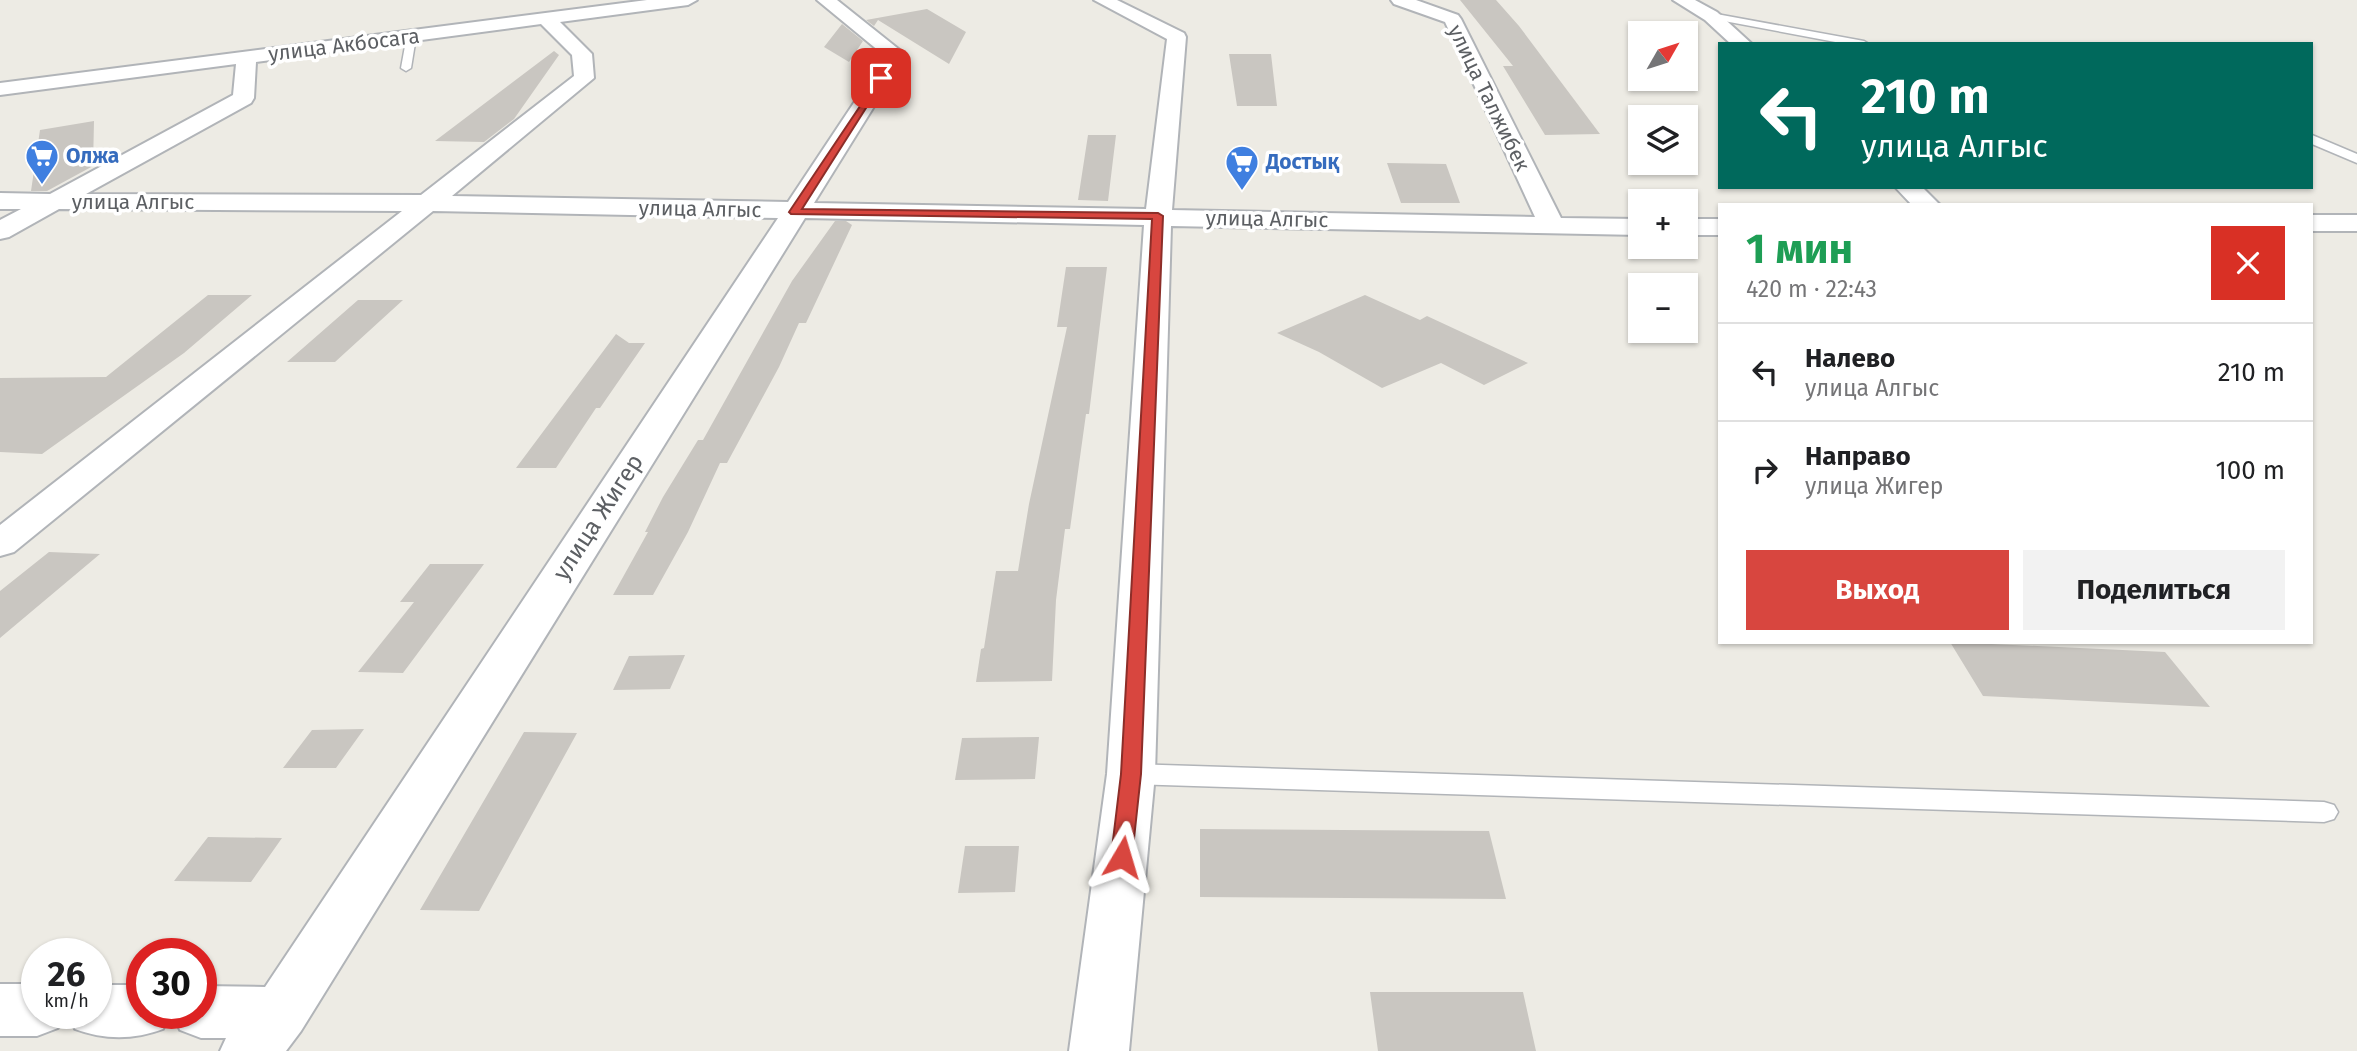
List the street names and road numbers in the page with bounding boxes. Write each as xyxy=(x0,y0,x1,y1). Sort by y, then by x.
street label: улица Талжибек xyxy=(1442,21,1536,176)
street label: улица Акбосага xyxy=(267,23,421,67)
street label: улица Алгыс xyxy=(72,189,194,215)
street label: улица Алгыс xyxy=(638,195,762,223)
street label: улица Алгыс xyxy=(1205,205,1329,233)
street label: улица Жигер xyxy=(547,449,649,585)

